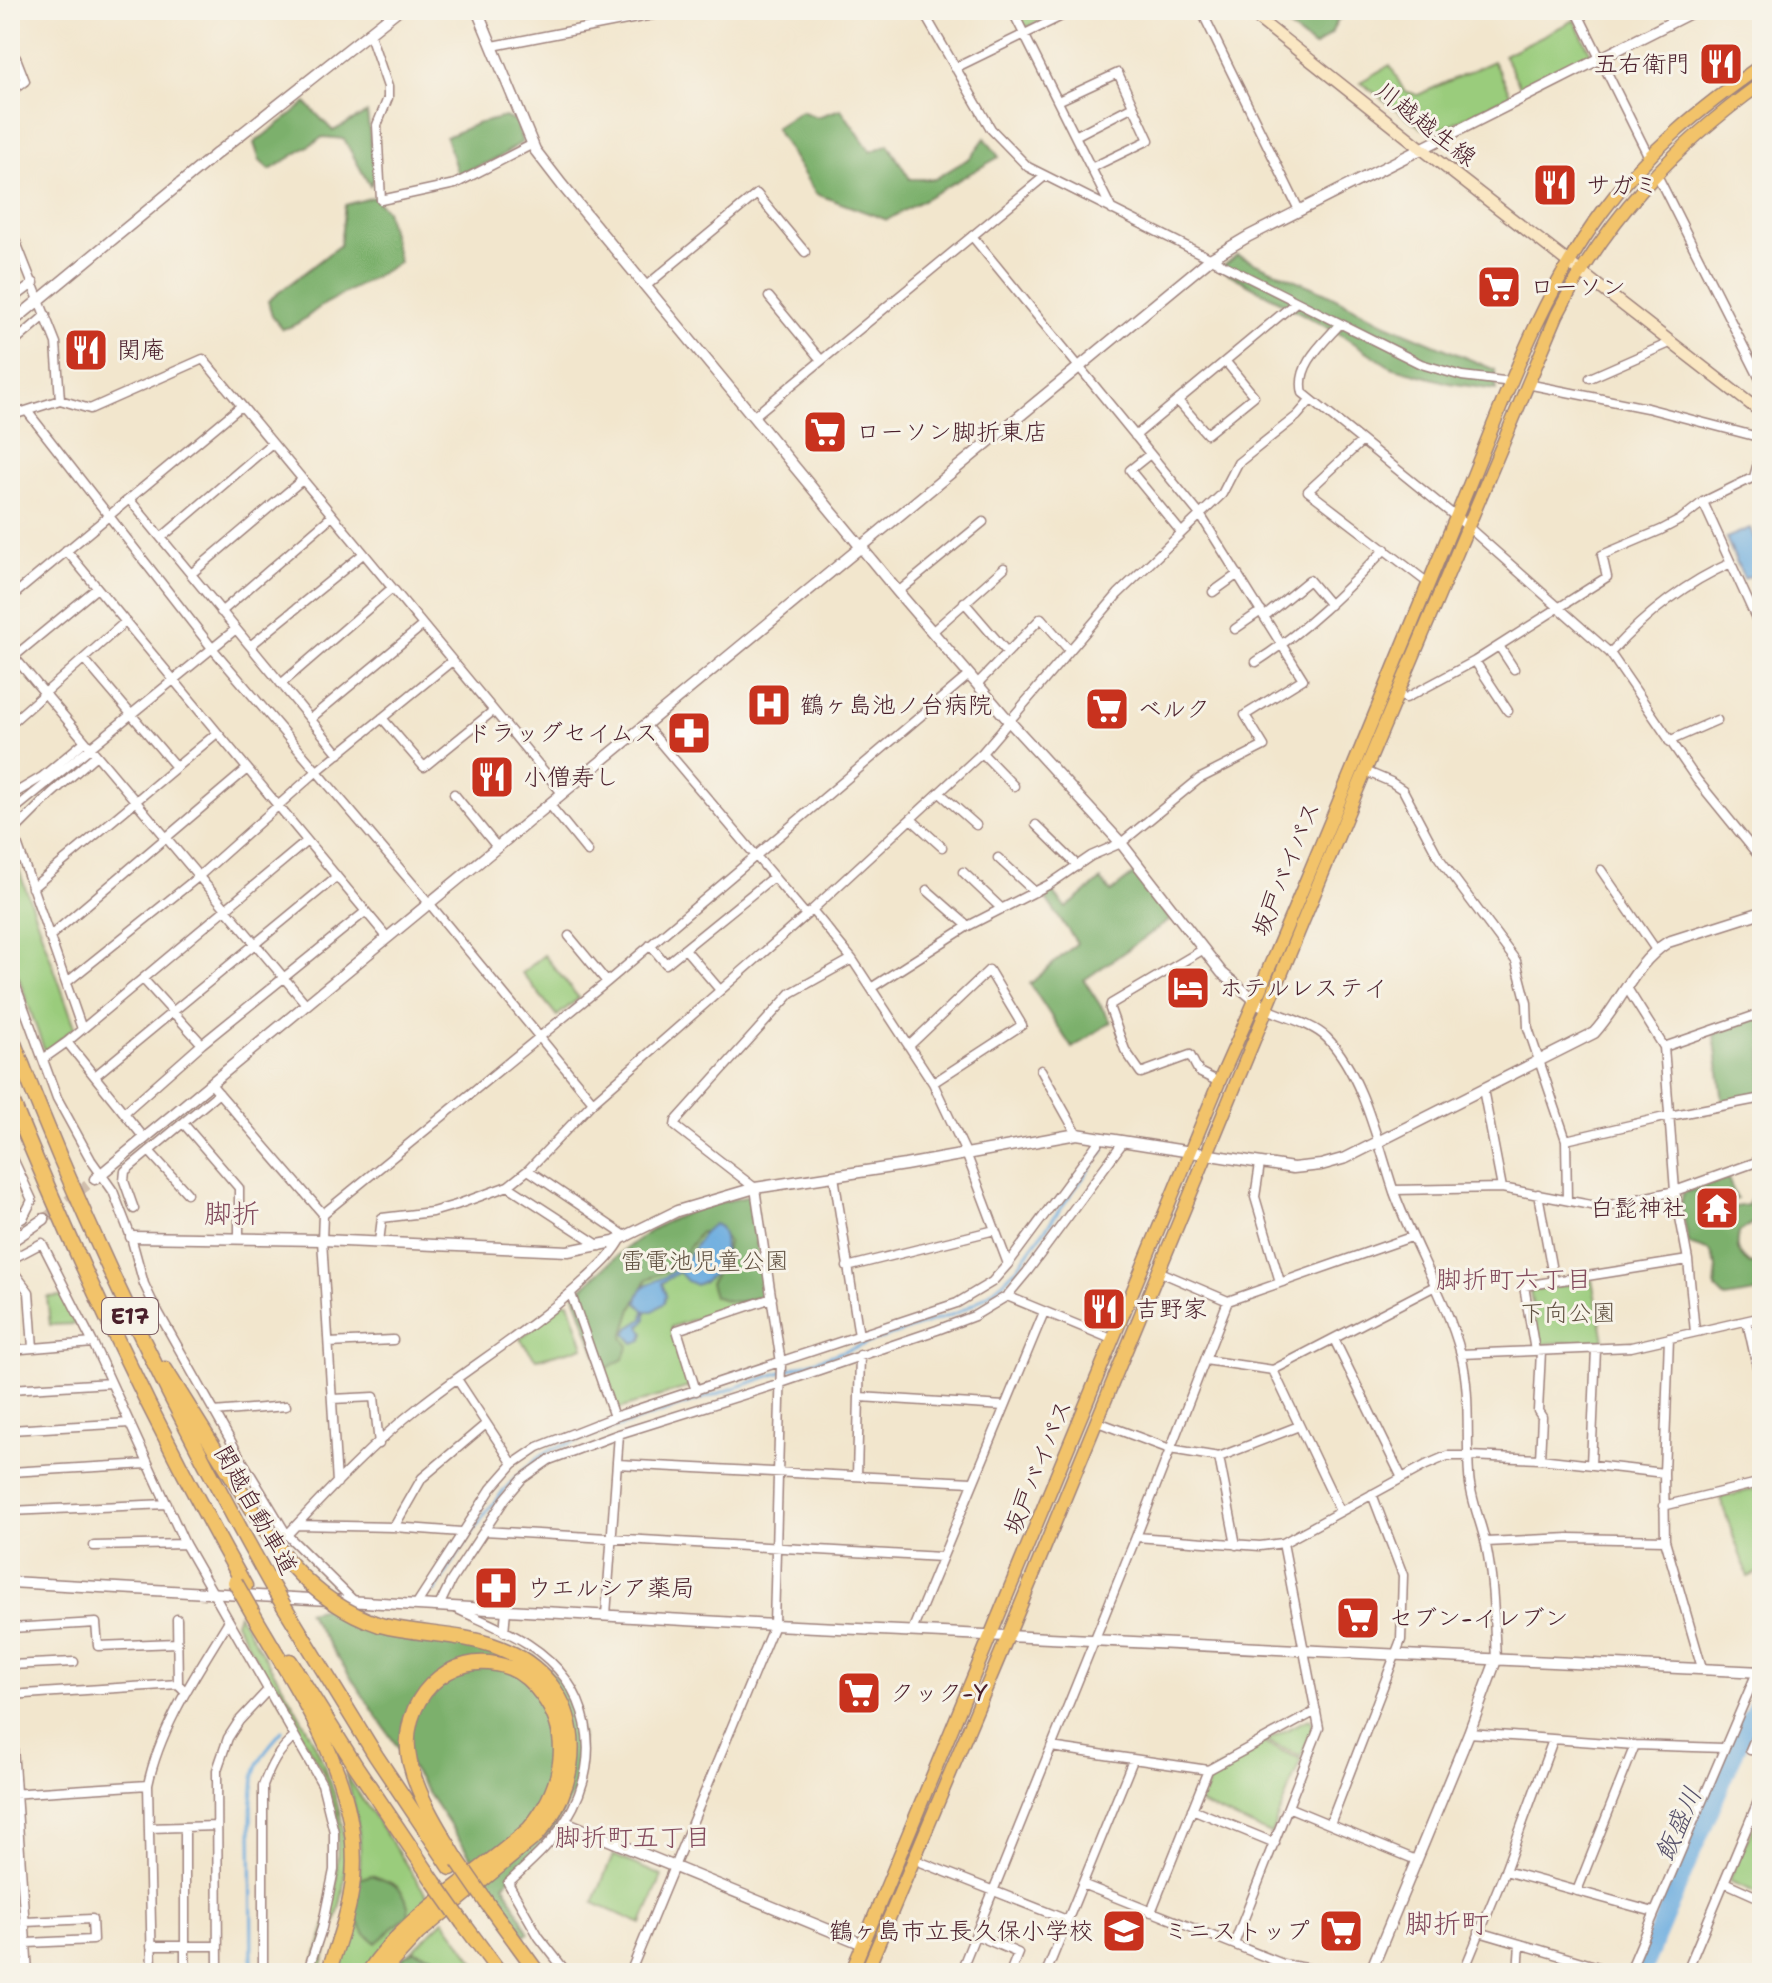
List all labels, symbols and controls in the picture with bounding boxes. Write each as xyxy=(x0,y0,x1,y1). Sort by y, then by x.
restaurant icon: 五右衛門 xyxy=(1697,40,1745,88)
place label: 五右衛門 xyxy=(1594,48,1690,80)
street label: 川越越生線 xyxy=(1369,74,1483,174)
restaurant icon: サガミ xyxy=(1531,161,1579,209)
place label: サガミ xyxy=(1586,169,1658,201)
supermarket icon: ローソン xyxy=(1475,263,1523,311)
place label: ローソン xyxy=(1530,271,1626,303)
restaurant icon: 関庵 xyxy=(62,326,110,374)
place label: 関庵 xyxy=(117,334,165,366)
supermarket icon: ローソン脚折東店 xyxy=(801,408,849,456)
place label: ローソン脚折東店 xyxy=(856,416,1048,448)
hospital icon: 鶴ヶ島池ノ台病院 xyxy=(745,681,793,729)
supermarket icon: ベルク xyxy=(1083,685,1131,733)
place label: 鶴ヶ島池ノ台病院 xyxy=(800,689,992,721)
place label: ベルク xyxy=(1138,693,1210,725)
pharmacy icon: ドラッグセイムス xyxy=(665,709,713,757)
place label: ドラッグセイムス xyxy=(467,717,658,749)
restaurant icon: 小僧寿し xyxy=(468,753,516,801)
place label: 小僧寿し xyxy=(523,761,619,793)
street label: 坂戸バイパス xyxy=(1244,796,1328,942)
hotel icon: ホテルレステイ xyxy=(1164,964,1212,1012)
place label: ホテルレステイ xyxy=(1219,972,1387,1004)
temple icon: 白髭神社 xyxy=(1693,1184,1741,1232)
place label: 白髭神社 xyxy=(1590,1192,1686,1224)
district label: 脚折 xyxy=(204,1194,260,1232)
park label: 雷電池児童公園 xyxy=(621,1245,789,1277)
district label: 脚折町六丁目 xyxy=(1436,1261,1592,1296)
restaurant icon: 吉野家 xyxy=(1080,1285,1128,1333)
place label: 吉野家 xyxy=(1135,1293,1207,1325)
park label: 下向公園 xyxy=(1520,1297,1616,1329)
road number: E17 xyxy=(102,1298,158,1334)
street label: 坂戸バイパス xyxy=(996,1394,1080,1540)
street label: 関越自動車道 xyxy=(207,1439,305,1581)
pharmacy icon: ウエルシア薬局 xyxy=(472,1564,520,1612)
place label: ウエルシア薬局 xyxy=(527,1572,695,1604)
supermarket icon: セブン-イレブン xyxy=(1334,1594,1382,1642)
place label: セブン-イレブン xyxy=(1389,1602,1569,1634)
supermarket icon: クック-Y xyxy=(835,1669,883,1717)
place label: クック-Y xyxy=(890,1677,989,1709)
water label: 飯盛川 xyxy=(1646,1781,1709,1867)
district label: 脚折町五丁目 xyxy=(555,1819,711,1854)
district label: 脚折町 xyxy=(1405,1904,1489,1942)
school or university icon: 鶴ヶ島市立長久保小学校 xyxy=(1100,1907,1148,1955)
supermarket icon: ミニストップ xyxy=(1317,1907,1365,1955)
place label: 鶴ヶ島市立長久保小学校 xyxy=(829,1915,1093,1947)
place label: ミニストップ xyxy=(1164,1915,1310,1947)

